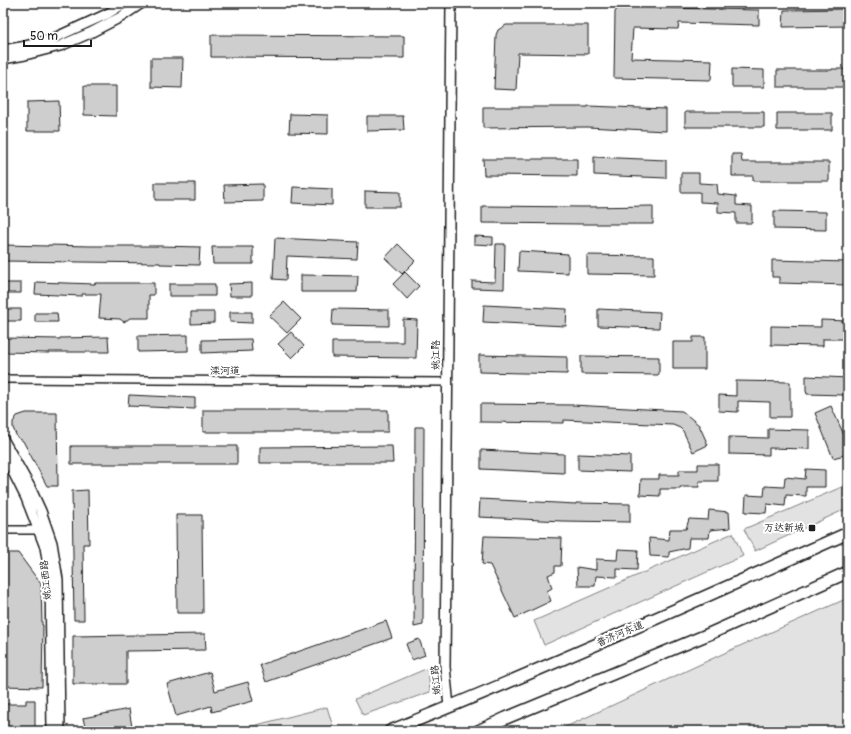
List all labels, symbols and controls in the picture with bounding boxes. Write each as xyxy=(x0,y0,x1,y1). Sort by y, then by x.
scale bar xyxy=(24,22,91,48)
text: 50 m xyxy=(30,29,58,44)
street label: 姚江路 xyxy=(430,340,442,370)
street label: 滦河道 xyxy=(210,365,240,377)
place label: 万达新城 xyxy=(764,522,804,534)
marker: 万达新城 xyxy=(807,523,817,533)
street label: 姚江西路 xyxy=(38,560,54,600)
street label: 普济河东道 xyxy=(595,619,645,649)
street label: 姚江路 xyxy=(429,665,443,695)

